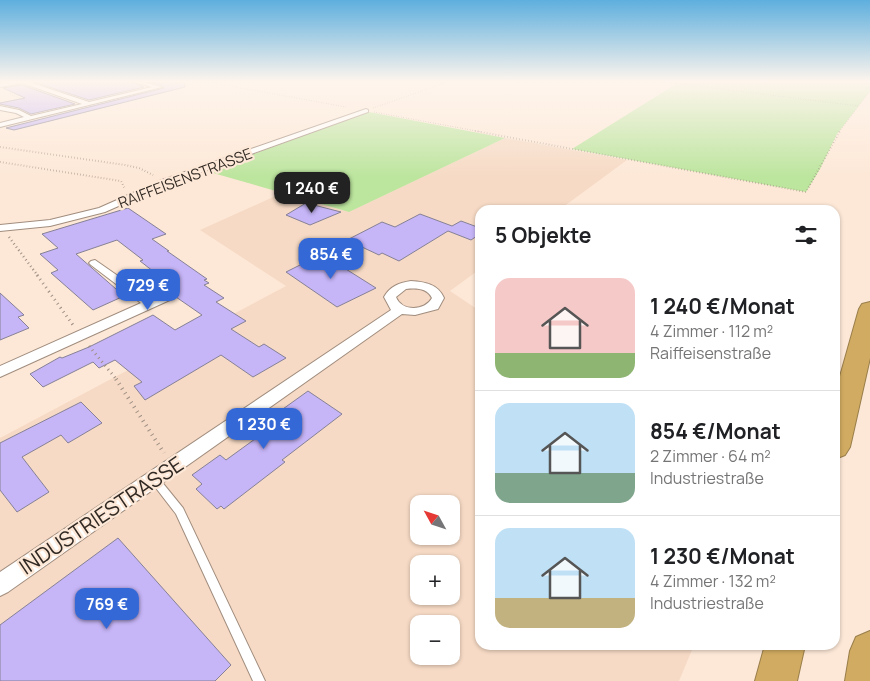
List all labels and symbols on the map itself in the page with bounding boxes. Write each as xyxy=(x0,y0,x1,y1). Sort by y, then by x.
street label: RAIFFEISENSTRASSE xyxy=(115,143,255,213)
pin: 1 240 € xyxy=(266,172,358,214)
pin: 854 € xyxy=(296,238,366,280)
pin: 729 € xyxy=(113,268,183,311)
pin: 1 230 € xyxy=(218,408,310,450)
street label: INDUSTRIESTRASSE xyxy=(13,450,189,580)
north arrow xyxy=(410,495,460,545)
pin: 769 € xyxy=(72,588,142,630)

